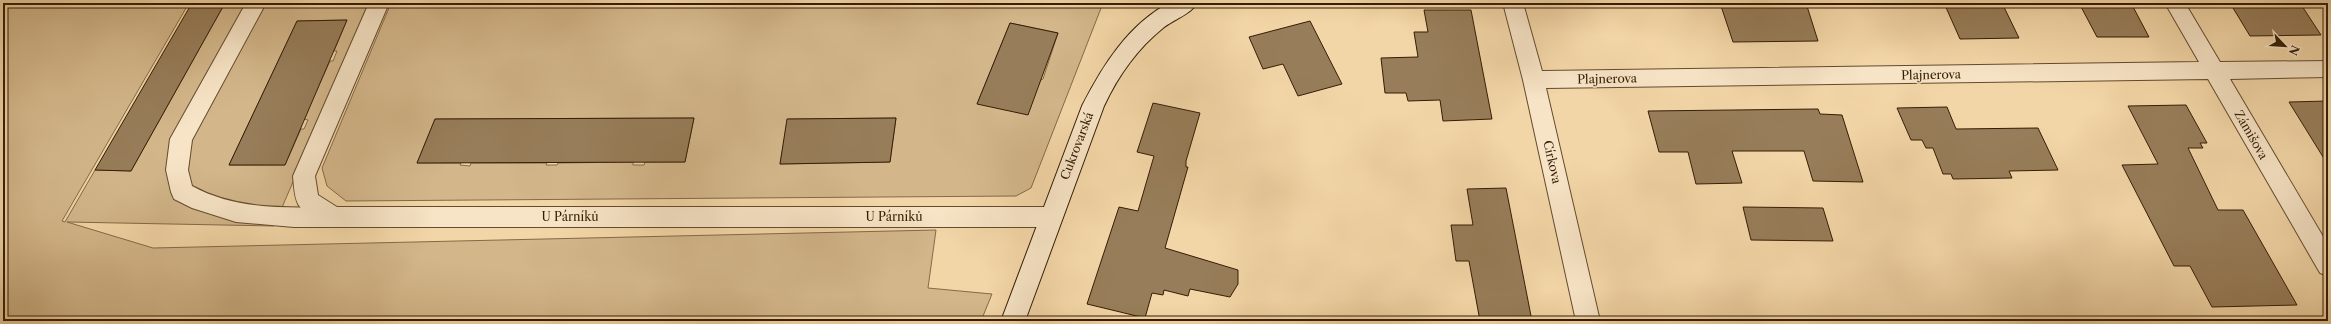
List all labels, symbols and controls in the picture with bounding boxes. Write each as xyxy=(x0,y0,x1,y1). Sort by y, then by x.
north arrow xyxy=(2265,26,2305,66)
text: N xyxy=(2286,43,2302,58)
street label: Plajnerova xyxy=(1901,66,1962,83)
street label: Plajnerova xyxy=(1577,70,1638,87)
street label: Zámišova xyxy=(2231,108,2272,162)
street label: Cukrovarská xyxy=(1057,109,1097,182)
street label: Církova xyxy=(1540,139,1565,186)
street label: U Párníků xyxy=(541,209,599,224)
street label: U Párníků xyxy=(865,209,923,224)

